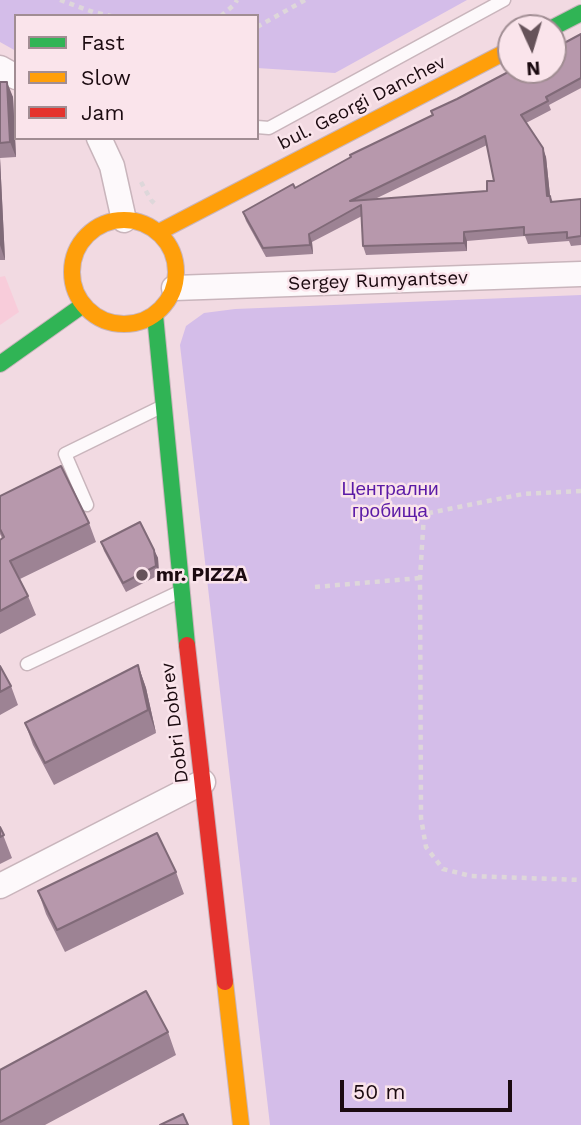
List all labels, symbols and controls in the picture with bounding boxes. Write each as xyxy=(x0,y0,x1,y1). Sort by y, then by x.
legend xyxy=(14,14,259,140)
north arrow xyxy=(497,14,567,84)
text: Fast xyxy=(81,30,125,55)
street label: bul. Georgi Danchev xyxy=(274,51,450,155)
text: N xyxy=(526,56,541,80)
text: Slow xyxy=(81,65,131,90)
text: Jam xyxy=(81,100,124,125)
street label: Sergey Rumyantsev xyxy=(288,266,468,296)
park label: Централни гробища xyxy=(341,478,439,522)
place label: mr. PIZZA xyxy=(156,564,247,586)
marker: mr. PIZZA xyxy=(134,567,150,583)
street label: Dobri Dobrev xyxy=(156,661,194,785)
scale bar xyxy=(343,1066,514,1110)
text: 50 m xyxy=(353,1079,405,1104)

